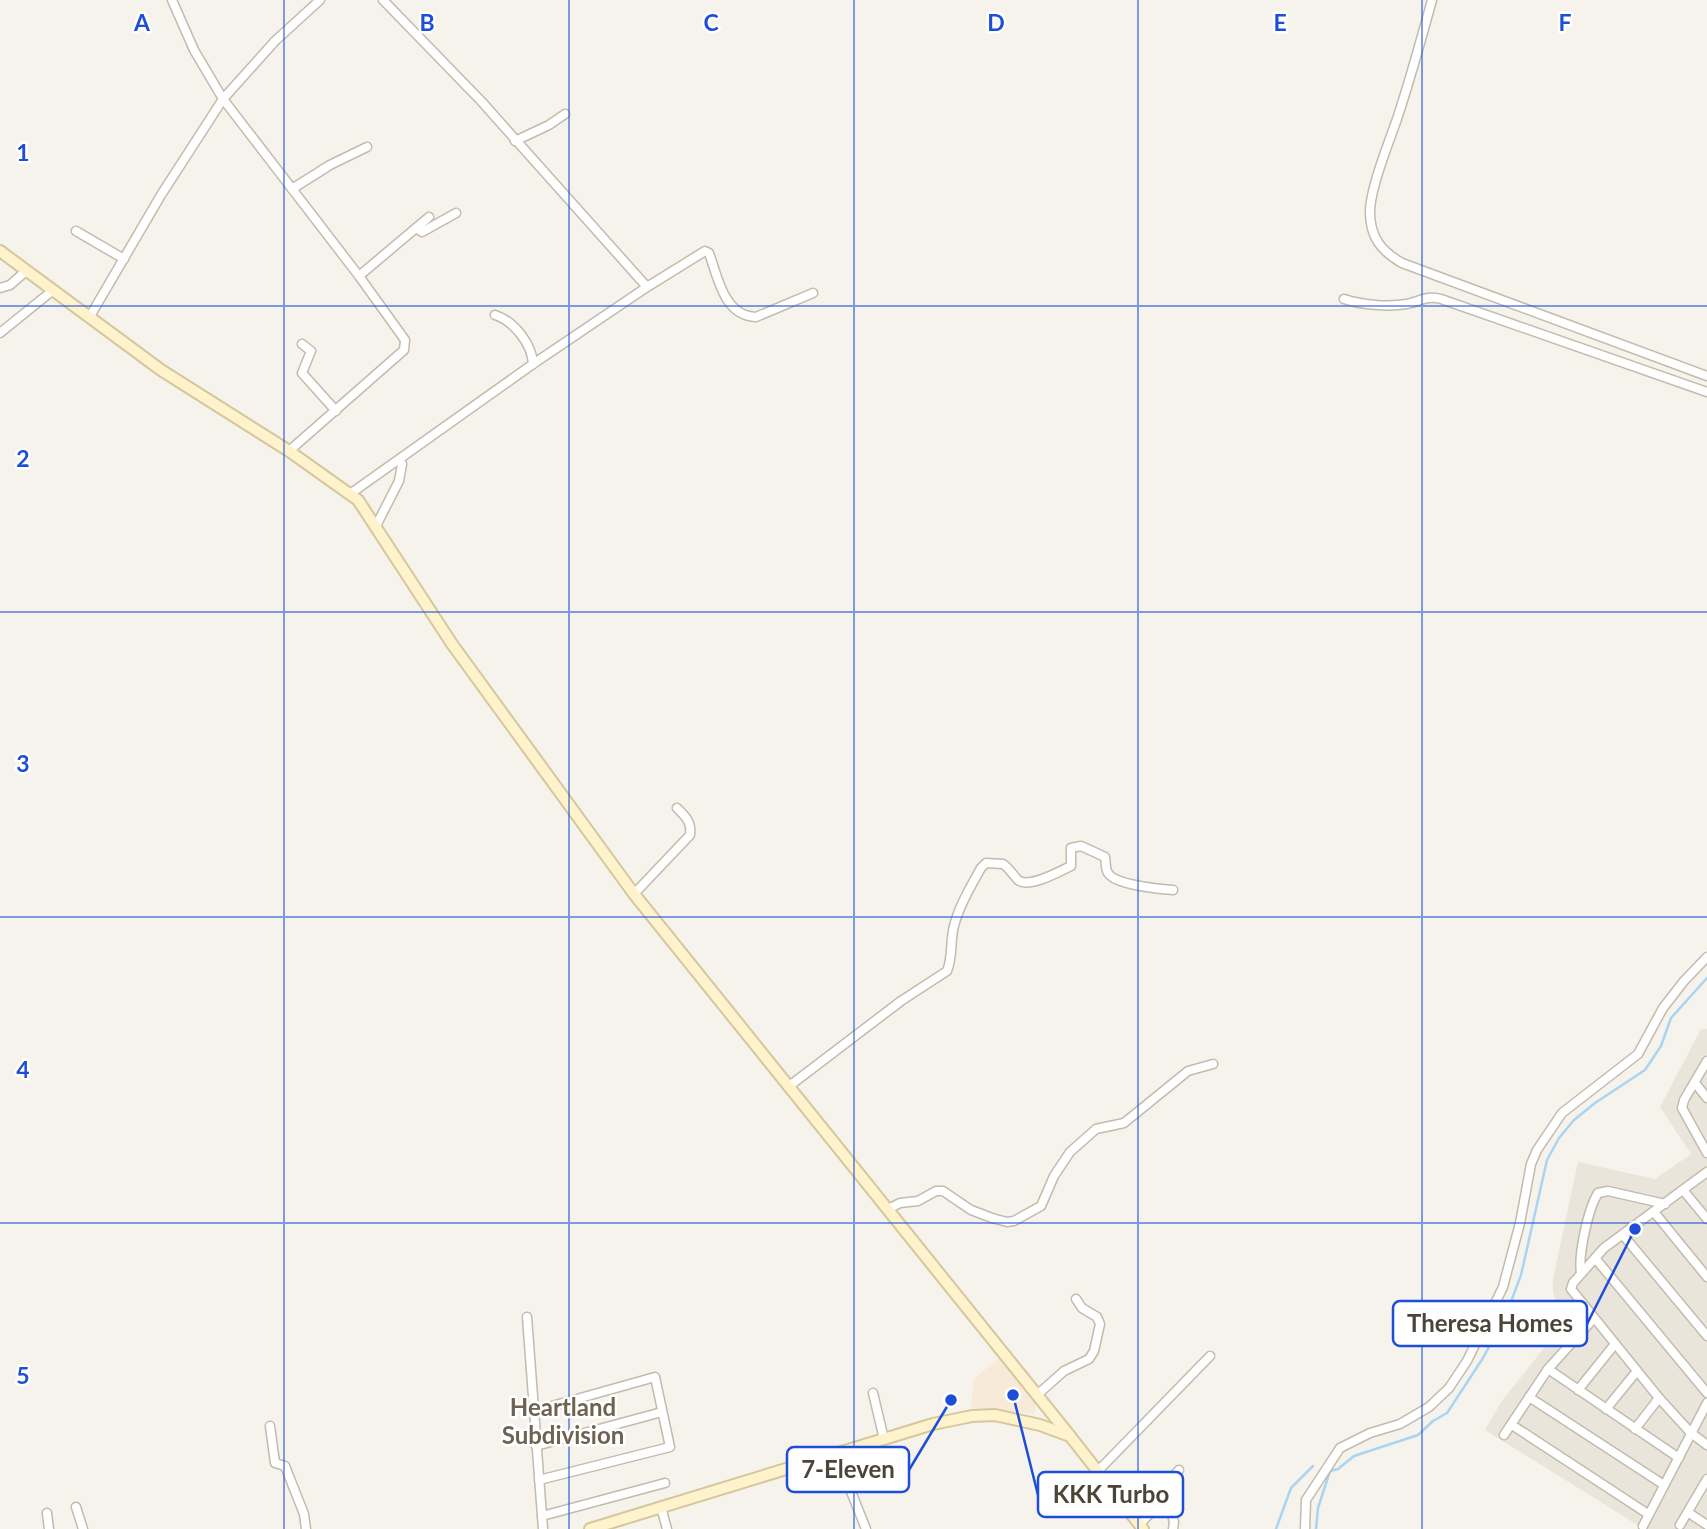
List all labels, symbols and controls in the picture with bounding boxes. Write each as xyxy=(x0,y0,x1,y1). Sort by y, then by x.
text: A xyxy=(133,8,151,36)
text: B xyxy=(419,8,435,36)
text: C xyxy=(703,8,719,36)
text: D xyxy=(987,8,1005,36)
text: E xyxy=(1273,8,1287,36)
text: F xyxy=(1558,8,1572,36)
text: 1 xyxy=(16,138,30,166)
text: 2 xyxy=(16,444,30,472)
text: 3 xyxy=(16,749,30,777)
text: 4 xyxy=(16,1055,30,1083)
callout: Theresa Homes xyxy=(1393,1301,1587,1346)
text: Theresa Homes xyxy=(1407,1308,1573,1337)
text: 5 xyxy=(16,1361,30,1389)
district label: Heartland Subdivision xyxy=(502,1392,624,1449)
callout: 7-Eleven xyxy=(787,1447,909,1492)
text: 7-Eleven xyxy=(801,1454,895,1483)
callout: KKK Turbo xyxy=(1038,1472,1183,1517)
text: KKK Turbo xyxy=(1053,1479,1169,1508)

